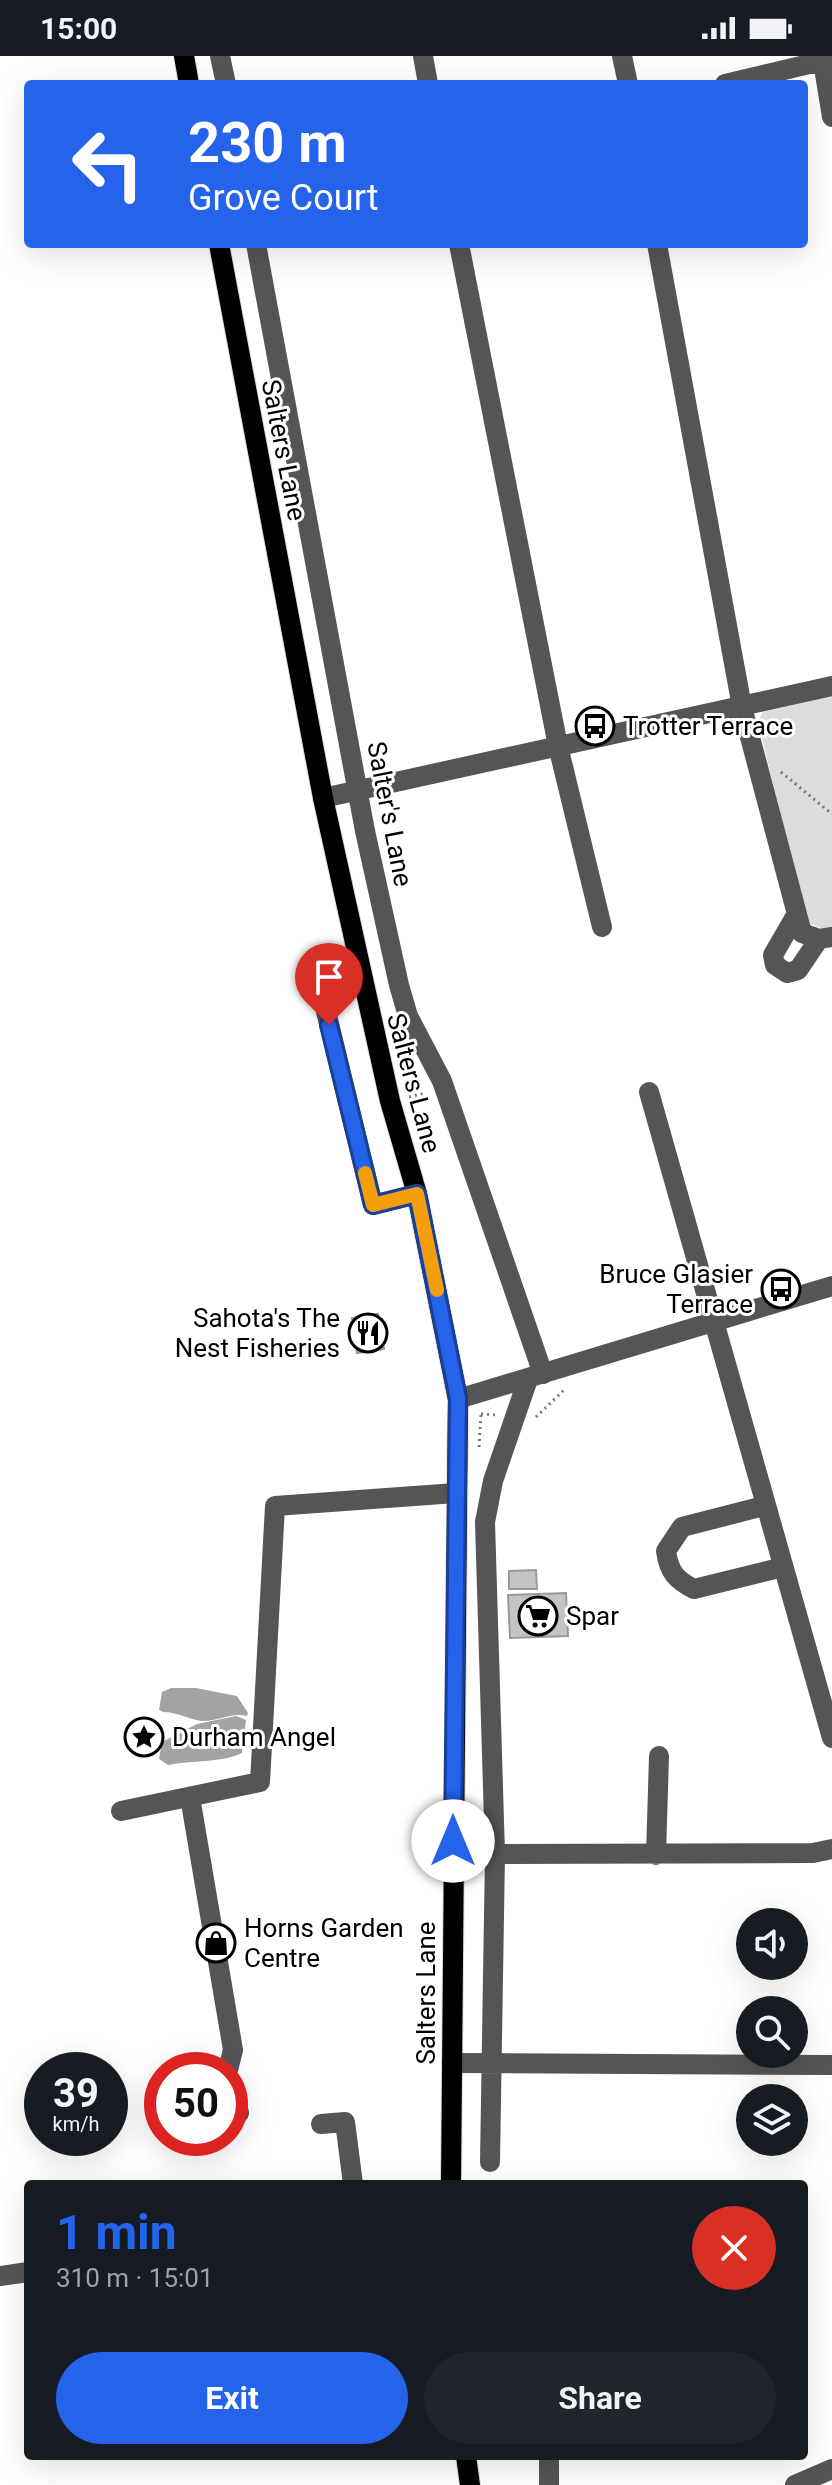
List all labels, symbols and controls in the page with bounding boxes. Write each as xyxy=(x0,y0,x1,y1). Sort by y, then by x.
text: 15:00 xyxy=(40,11,117,46)
text: 230 m xyxy=(188,110,347,176)
icon: left xyxy=(56,112,160,216)
text: Grove Court xyxy=(188,177,379,219)
street label: Salters Lane xyxy=(256,377,312,523)
bus stop icon: Trotter Terrace xyxy=(574,705,616,747)
place label: Trotter Terrace xyxy=(623,711,793,741)
street label: Salter's Lane xyxy=(361,739,419,889)
pin xyxy=(295,943,363,1025)
icon: arrive xyxy=(307,955,351,999)
street label: Salters Lane xyxy=(381,1010,447,1156)
place label: Bruce Glasier Terrace xyxy=(599,1259,753,1319)
bus stop icon: Bruce Glasier Terrace xyxy=(760,1268,802,1310)
place label: Sahota's The Nest Fisheries xyxy=(175,1303,340,1363)
restaurant icon: Sahota's The Nest Fisheries xyxy=(347,1312,389,1354)
supermarket icon: Spar xyxy=(517,1595,559,1637)
place label: Spar xyxy=(566,1601,619,1631)
place icon: Durham Angel xyxy=(123,1716,165,1758)
place label: Durham Angel xyxy=(172,1722,336,1752)
position arrow xyxy=(411,1799,495,1883)
map controls xyxy=(736,1908,808,2156)
button: sound xyxy=(736,1908,808,1980)
place label: Horns Garden Centre xyxy=(244,1913,404,1973)
street label: Salters Lane xyxy=(411,1921,441,2065)
shop icon: Horns Garden Centre xyxy=(195,1922,237,1964)
button: search xyxy=(736,1996,808,2068)
speed limit sign: 50 xyxy=(144,2052,248,2156)
text: 39 xyxy=(53,2070,99,2117)
button: layers xyxy=(736,2084,808,2156)
text: km/h xyxy=(53,2112,99,2136)
text: 1 min xyxy=(56,2204,177,2261)
button: close xyxy=(692,2206,776,2290)
text: 310 m · 15:01 xyxy=(56,2263,214,2293)
button: Exit xyxy=(56,2352,408,2444)
button: Share xyxy=(424,2352,776,2444)

